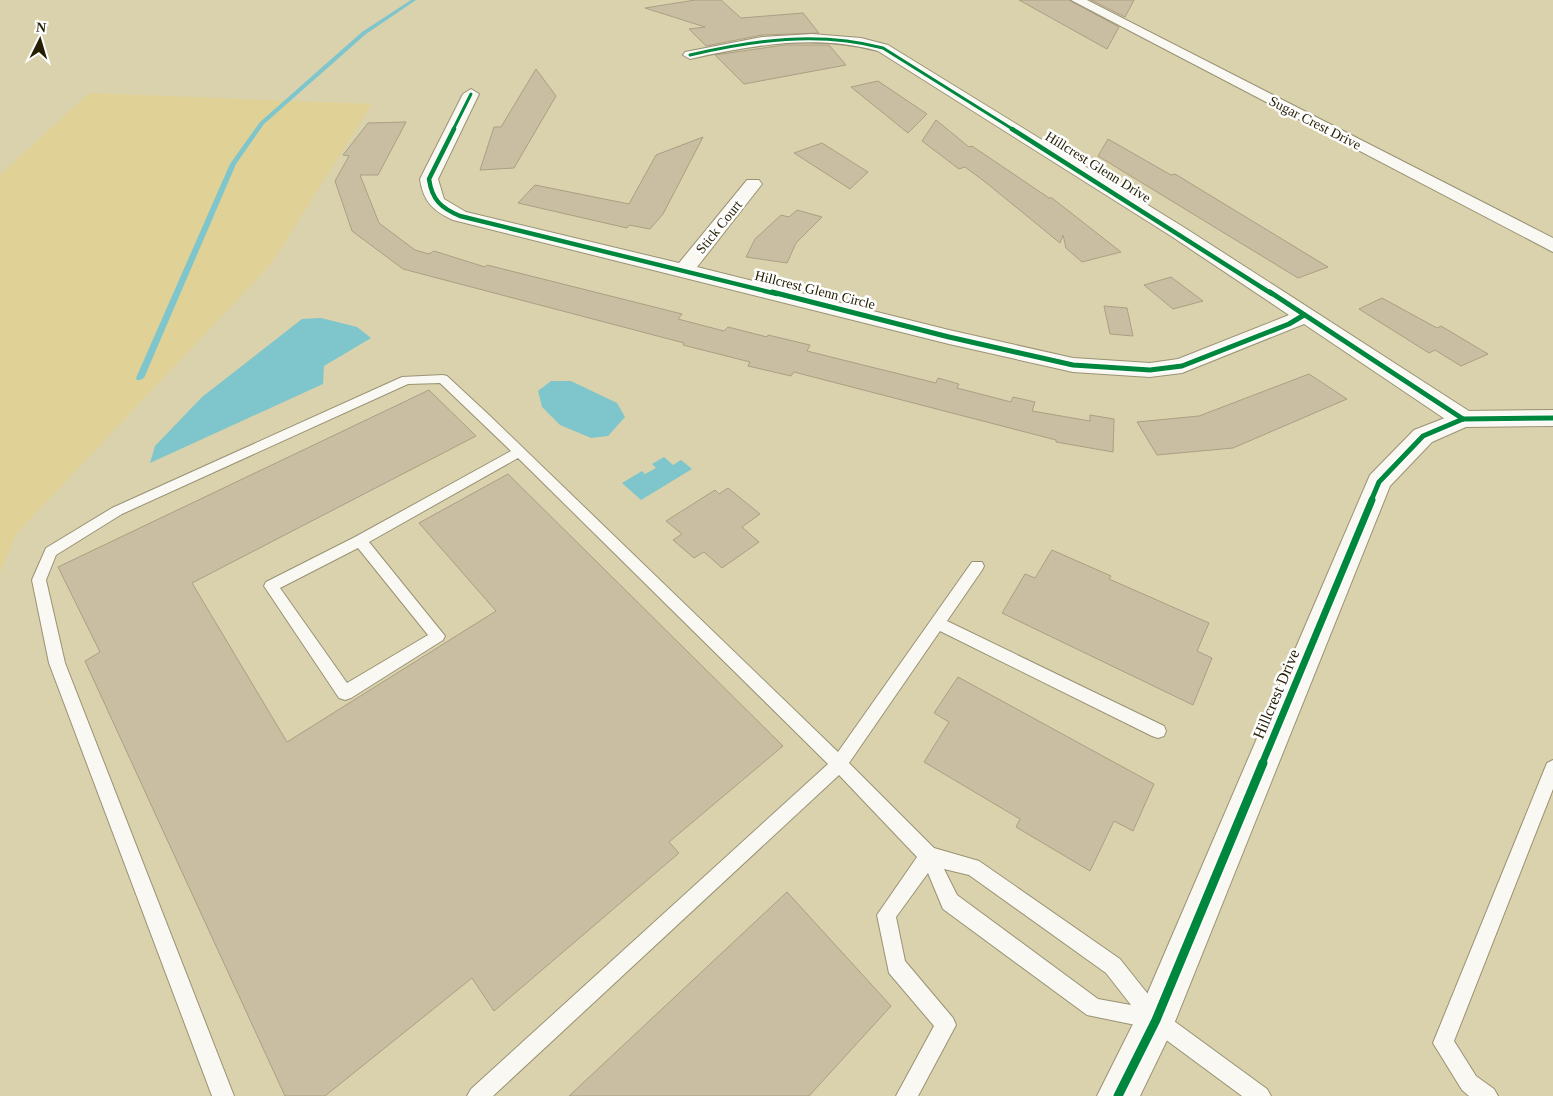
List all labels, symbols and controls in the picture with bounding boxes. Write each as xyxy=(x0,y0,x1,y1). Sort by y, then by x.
north arrow xyxy=(15,15,65,65)
text: N xyxy=(35,20,47,35)
street label: Sugar Crest Drive xyxy=(1267,93,1363,153)
street label: Hillcrest Glenn Drive xyxy=(1043,129,1153,205)
street label: Stick Court xyxy=(693,197,745,257)
street label: Hillcrest Glenn Circle xyxy=(753,268,877,312)
street label: Hillcrest Drive xyxy=(1250,647,1302,741)

